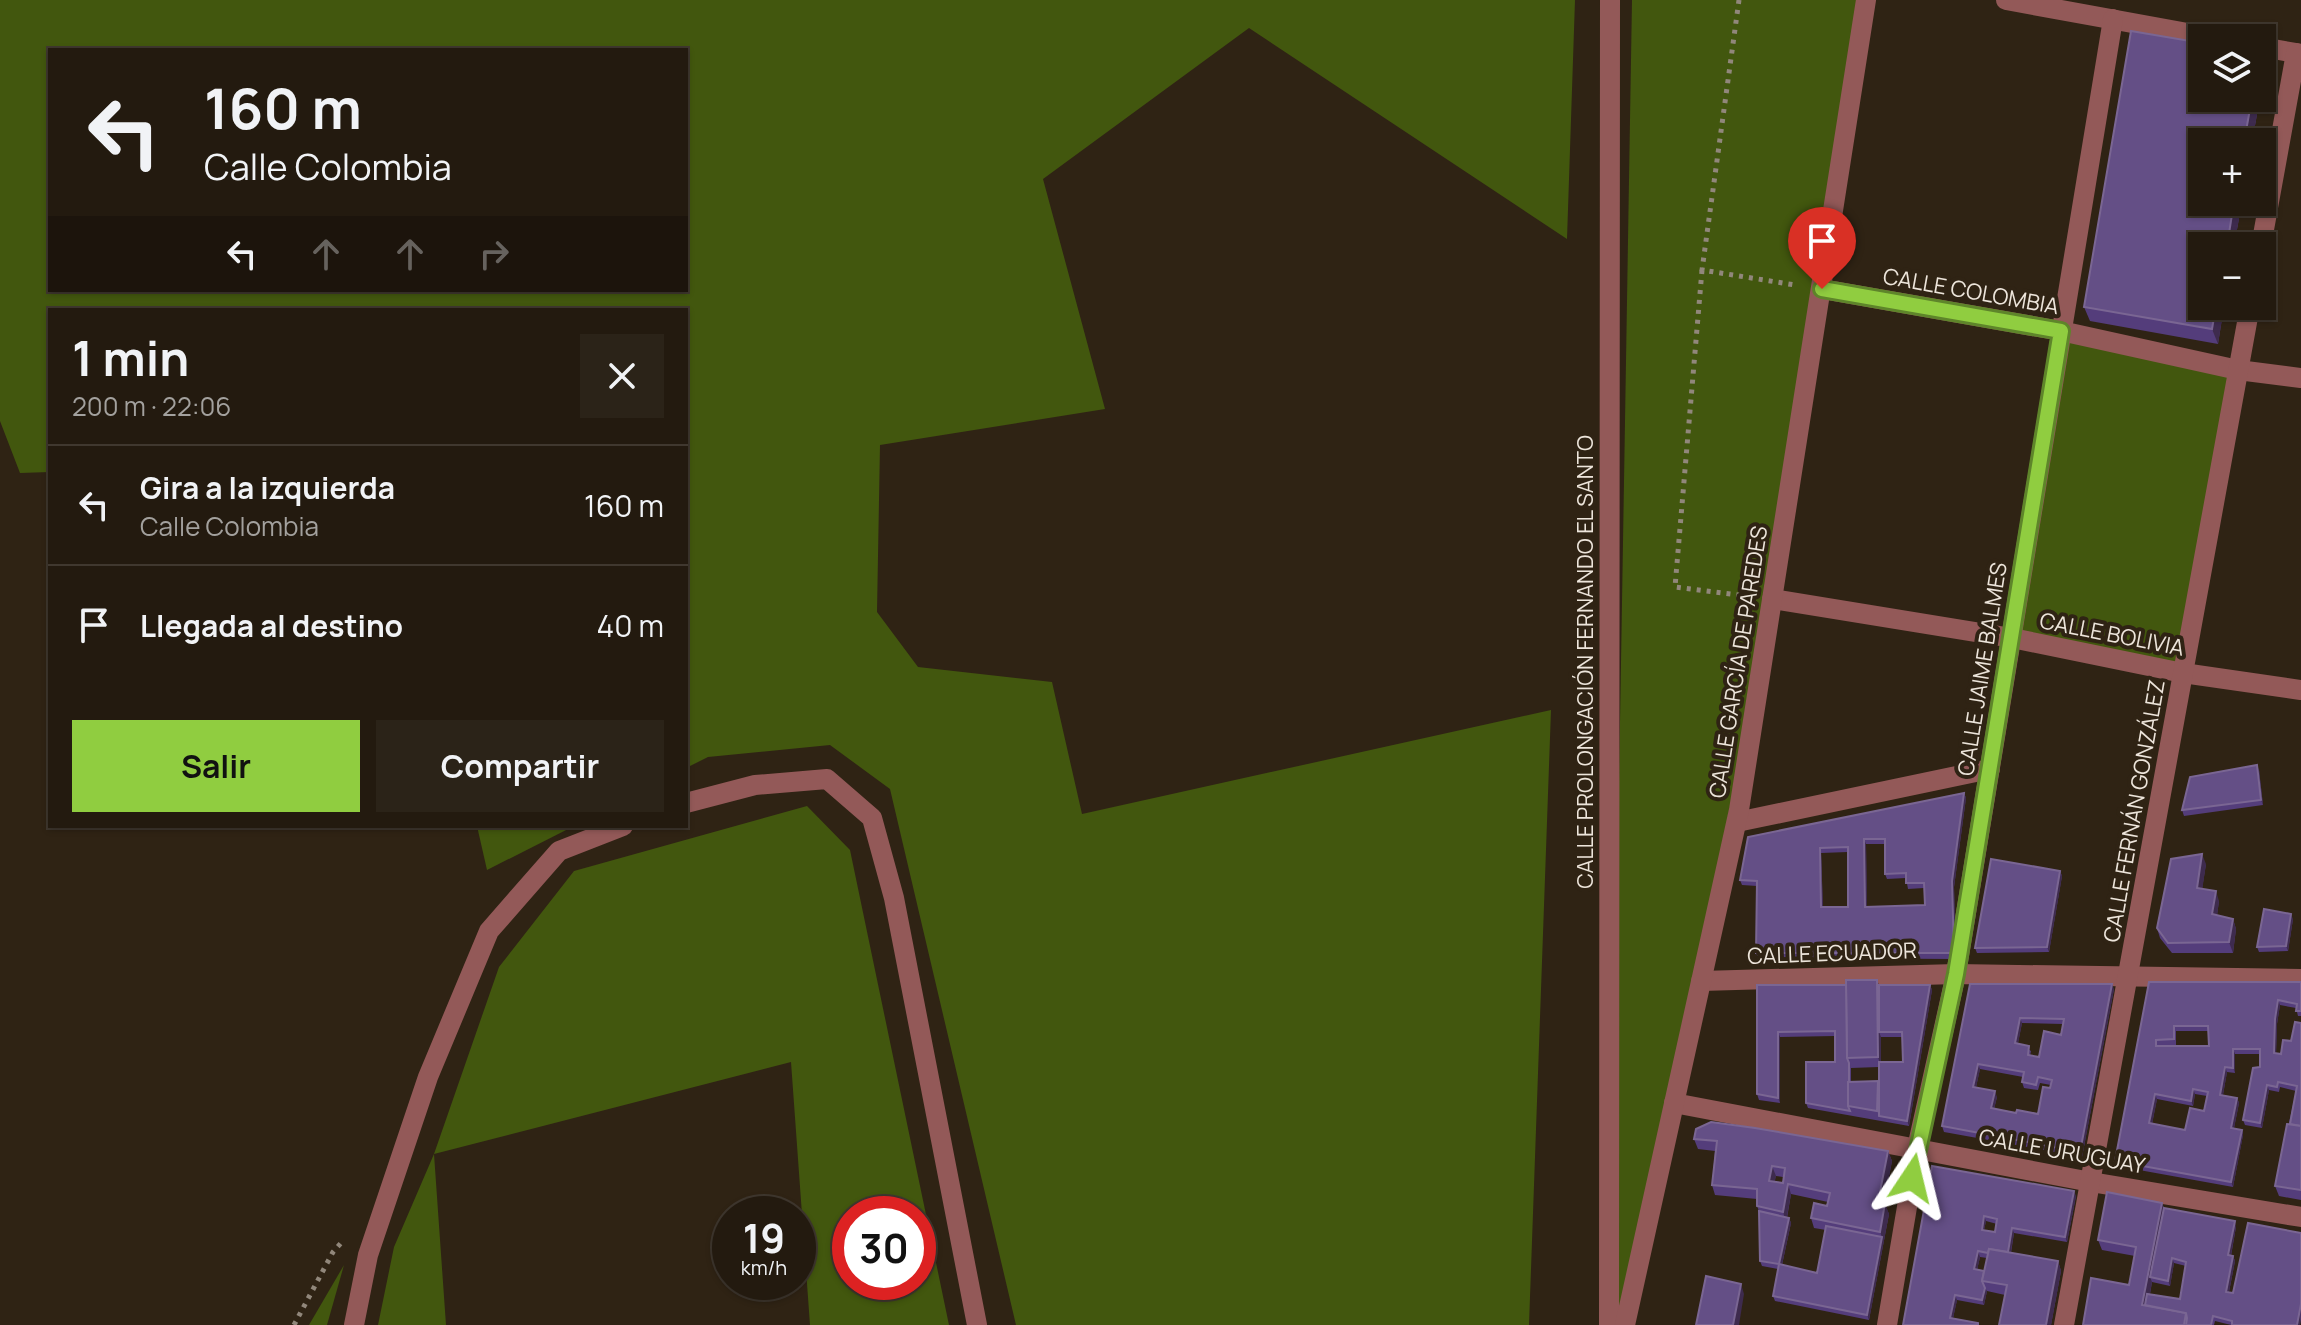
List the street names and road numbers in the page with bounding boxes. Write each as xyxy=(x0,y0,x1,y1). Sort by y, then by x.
street label: CALLE COLOMBIA xyxy=(1881,261,2061,321)
street label: CALLE PROLONGACIÓN FERNANDO EL SANTO xyxy=(1570,435,1600,889)
street label: CALLE GARCÍA DE PAREDES xyxy=(1702,524,1774,800)
street label: CALLE JAIME BALMES xyxy=(1950,560,2014,778)
street label: CALLE BOLIVIA xyxy=(2037,605,2187,663)
street label: CALLE FERNÁN GONZÁLEZ xyxy=(2096,678,2172,944)
street label: CALLE ECUADOR xyxy=(1747,935,1917,971)
street label: CALLE URUGUAY xyxy=(1976,1122,2148,1181)

